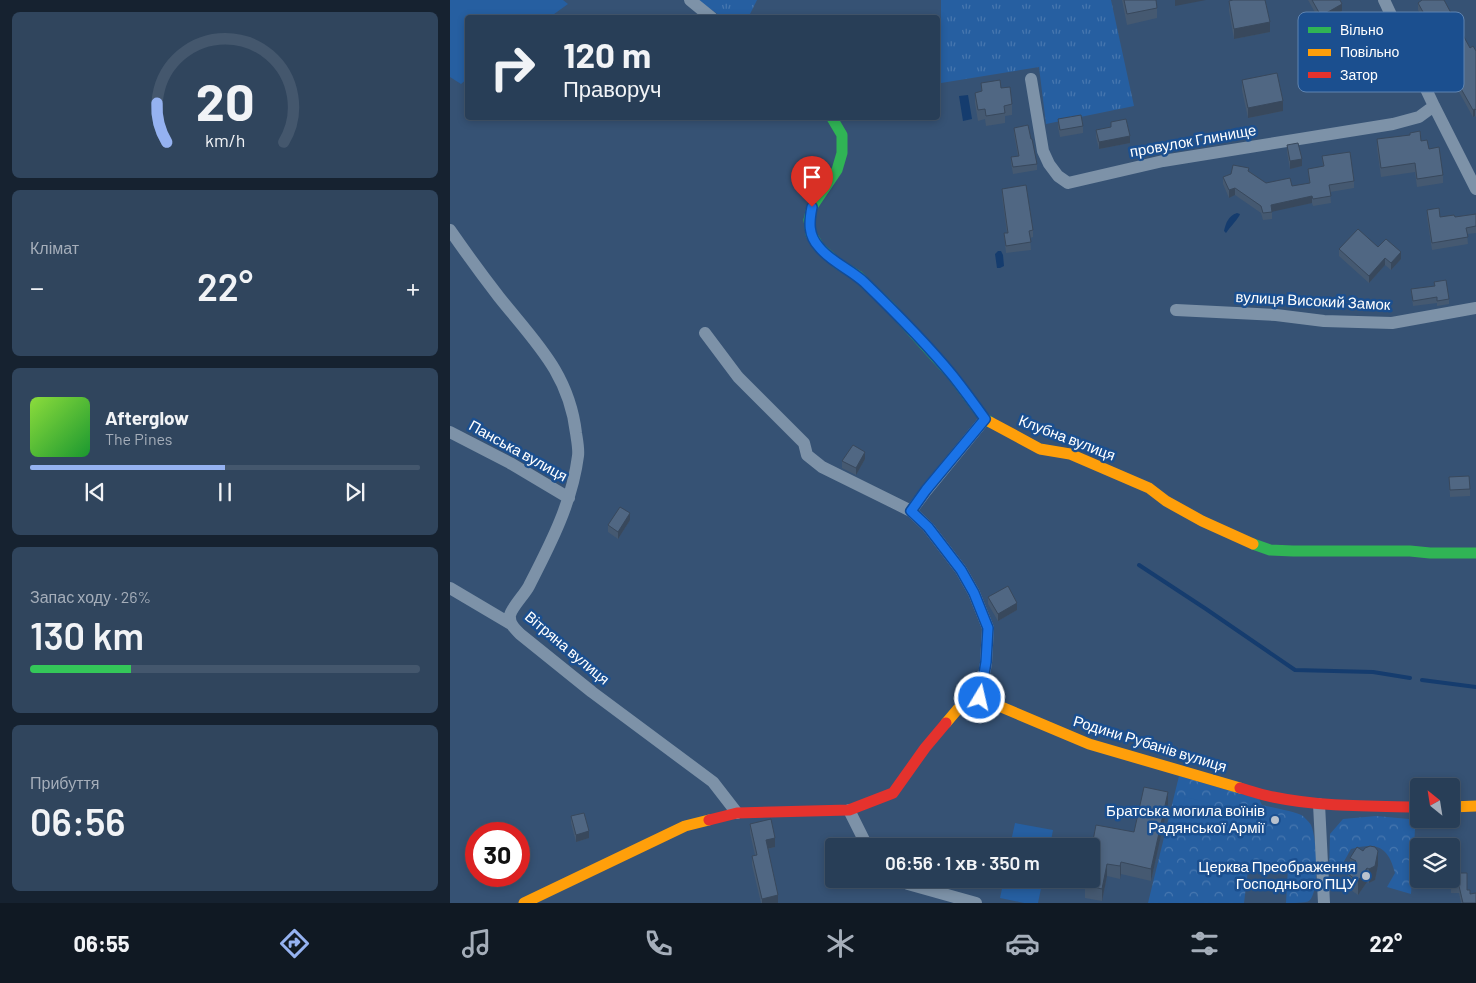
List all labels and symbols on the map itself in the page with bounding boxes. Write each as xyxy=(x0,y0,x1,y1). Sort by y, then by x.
legend xyxy=(1298,12,1464,92)
text: Вільно xyxy=(1340,21,1384,38)
text: Повільно xyxy=(1340,43,1400,60)
text: Затор xyxy=(1340,66,1378,83)
street label: провулок Глинище xyxy=(1128,120,1257,160)
pin xyxy=(791,156,833,207)
street label: вулиця Високий Замок xyxy=(1235,287,1391,313)
street label: Клубна вулиця xyxy=(1017,410,1118,464)
street label: Панська вулиця xyxy=(466,416,571,485)
street label: Вітряна вулиця xyxy=(522,607,614,688)
position arrow xyxy=(953,671,1005,723)
street label: Родини Рубанів вулиця xyxy=(1071,711,1229,775)
north arrow xyxy=(1410,778,1460,828)
place label: Братська могила воїнів Радянської Армії xyxy=(1106,801,1266,836)
marker: Братська могила воїнів Радянської Армії xyxy=(1269,814,1281,826)
speed limit sign: 30 xyxy=(465,822,530,887)
place label: Церква Преображення Господнього ПЦУ xyxy=(1198,857,1356,892)
marker: Церква Преображення Господнього ПЦУ xyxy=(1360,870,1372,882)

